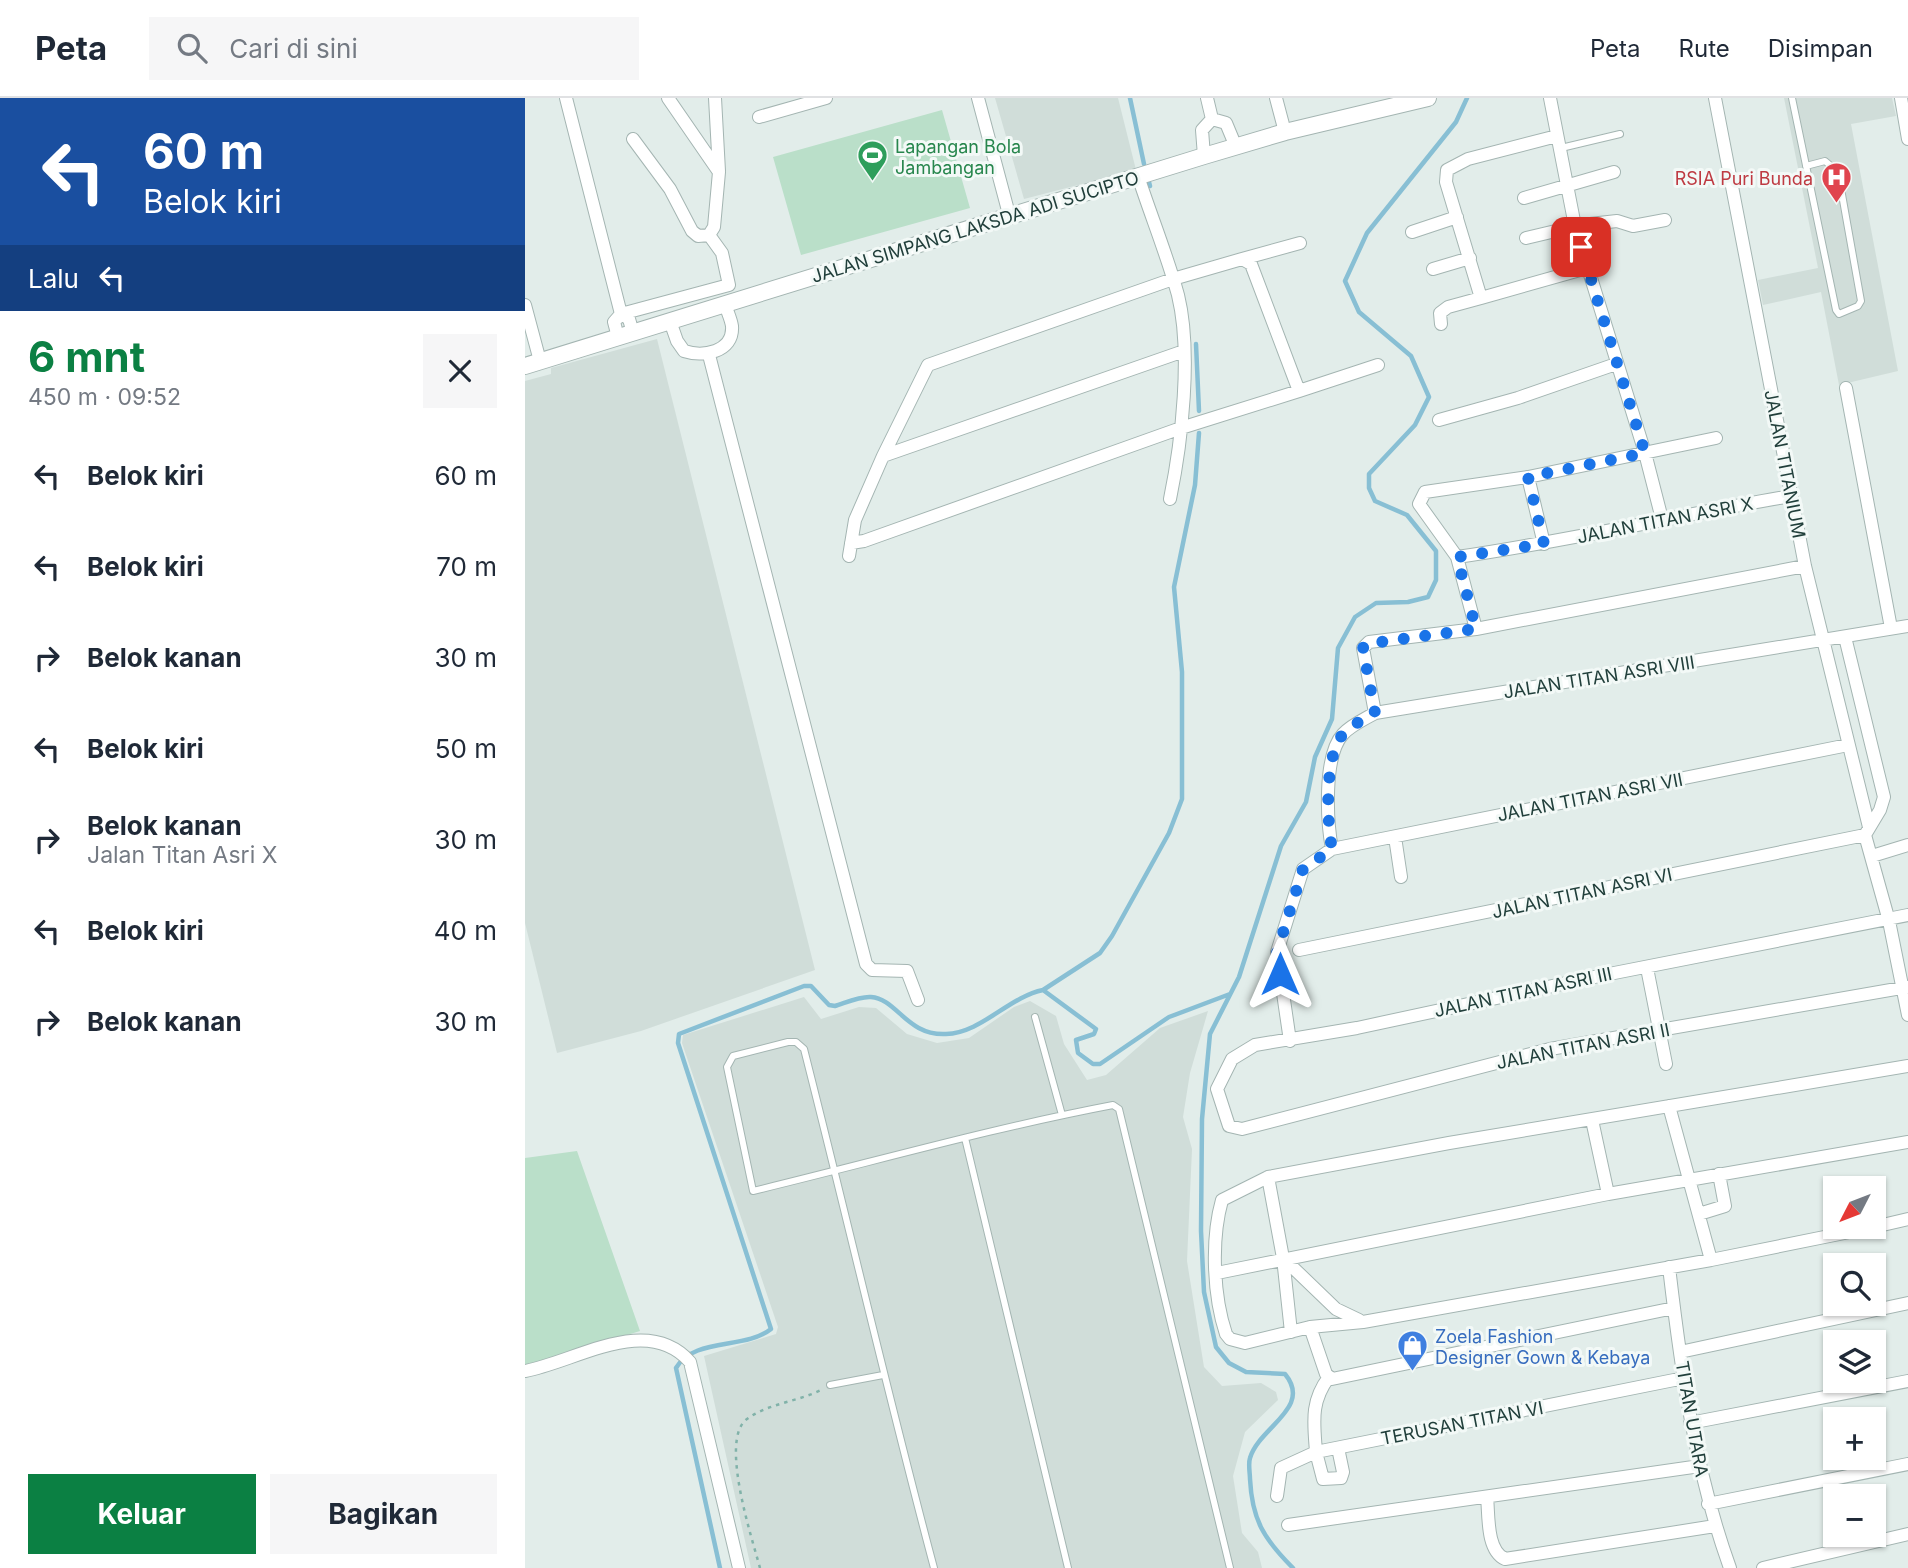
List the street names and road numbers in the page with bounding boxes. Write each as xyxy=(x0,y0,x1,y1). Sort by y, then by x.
street label: JALAN SIMPANG LAKSDA ADI SUCIPTO xyxy=(809,167,1141,287)
street label: JALAN TITANIUM xyxy=(1760,388,1810,540)
street label: JALAN TITAN ASRI X xyxy=(1575,493,1755,547)
street label: JALAN TITAN ASRI VIII xyxy=(1502,651,1696,703)
street label: JALAN TITAN ASRI VII xyxy=(1495,769,1685,825)
street label: JALAN TITAN ASRI VI xyxy=(1490,864,1674,922)
street label: JALAN TITAN ASRI III xyxy=(1432,963,1614,1021)
street label: JALAN TITAN ASRI II xyxy=(1494,1019,1672,1073)
street label: TITAN UTARA xyxy=(1671,1359,1713,1479)
street label: TERUSAN TITAN VI xyxy=(1379,1397,1545,1449)

